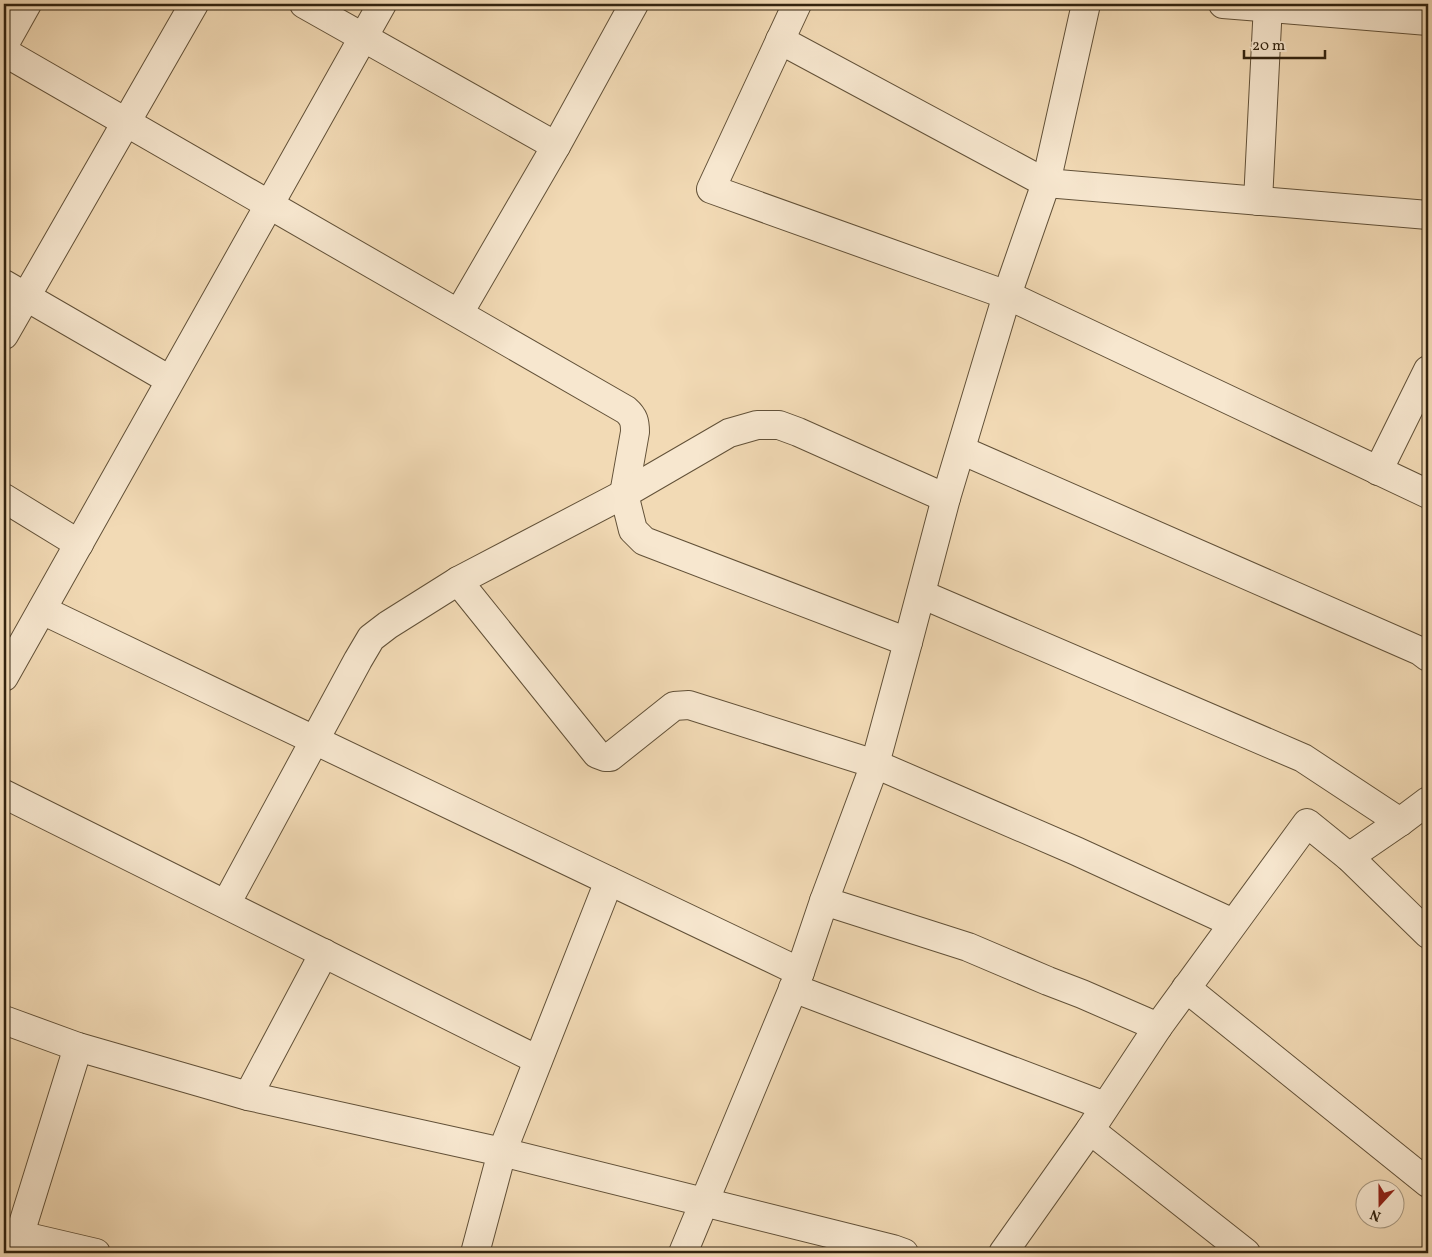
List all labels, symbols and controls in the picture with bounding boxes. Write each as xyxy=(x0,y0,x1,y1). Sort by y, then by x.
scale bar xyxy=(1244,28,1326,60)
text: 20 m xyxy=(1252,36,1285,57)
north arrow xyxy=(1354,1180,1404,1230)
text: N xyxy=(1368,1204,1384,1225)

